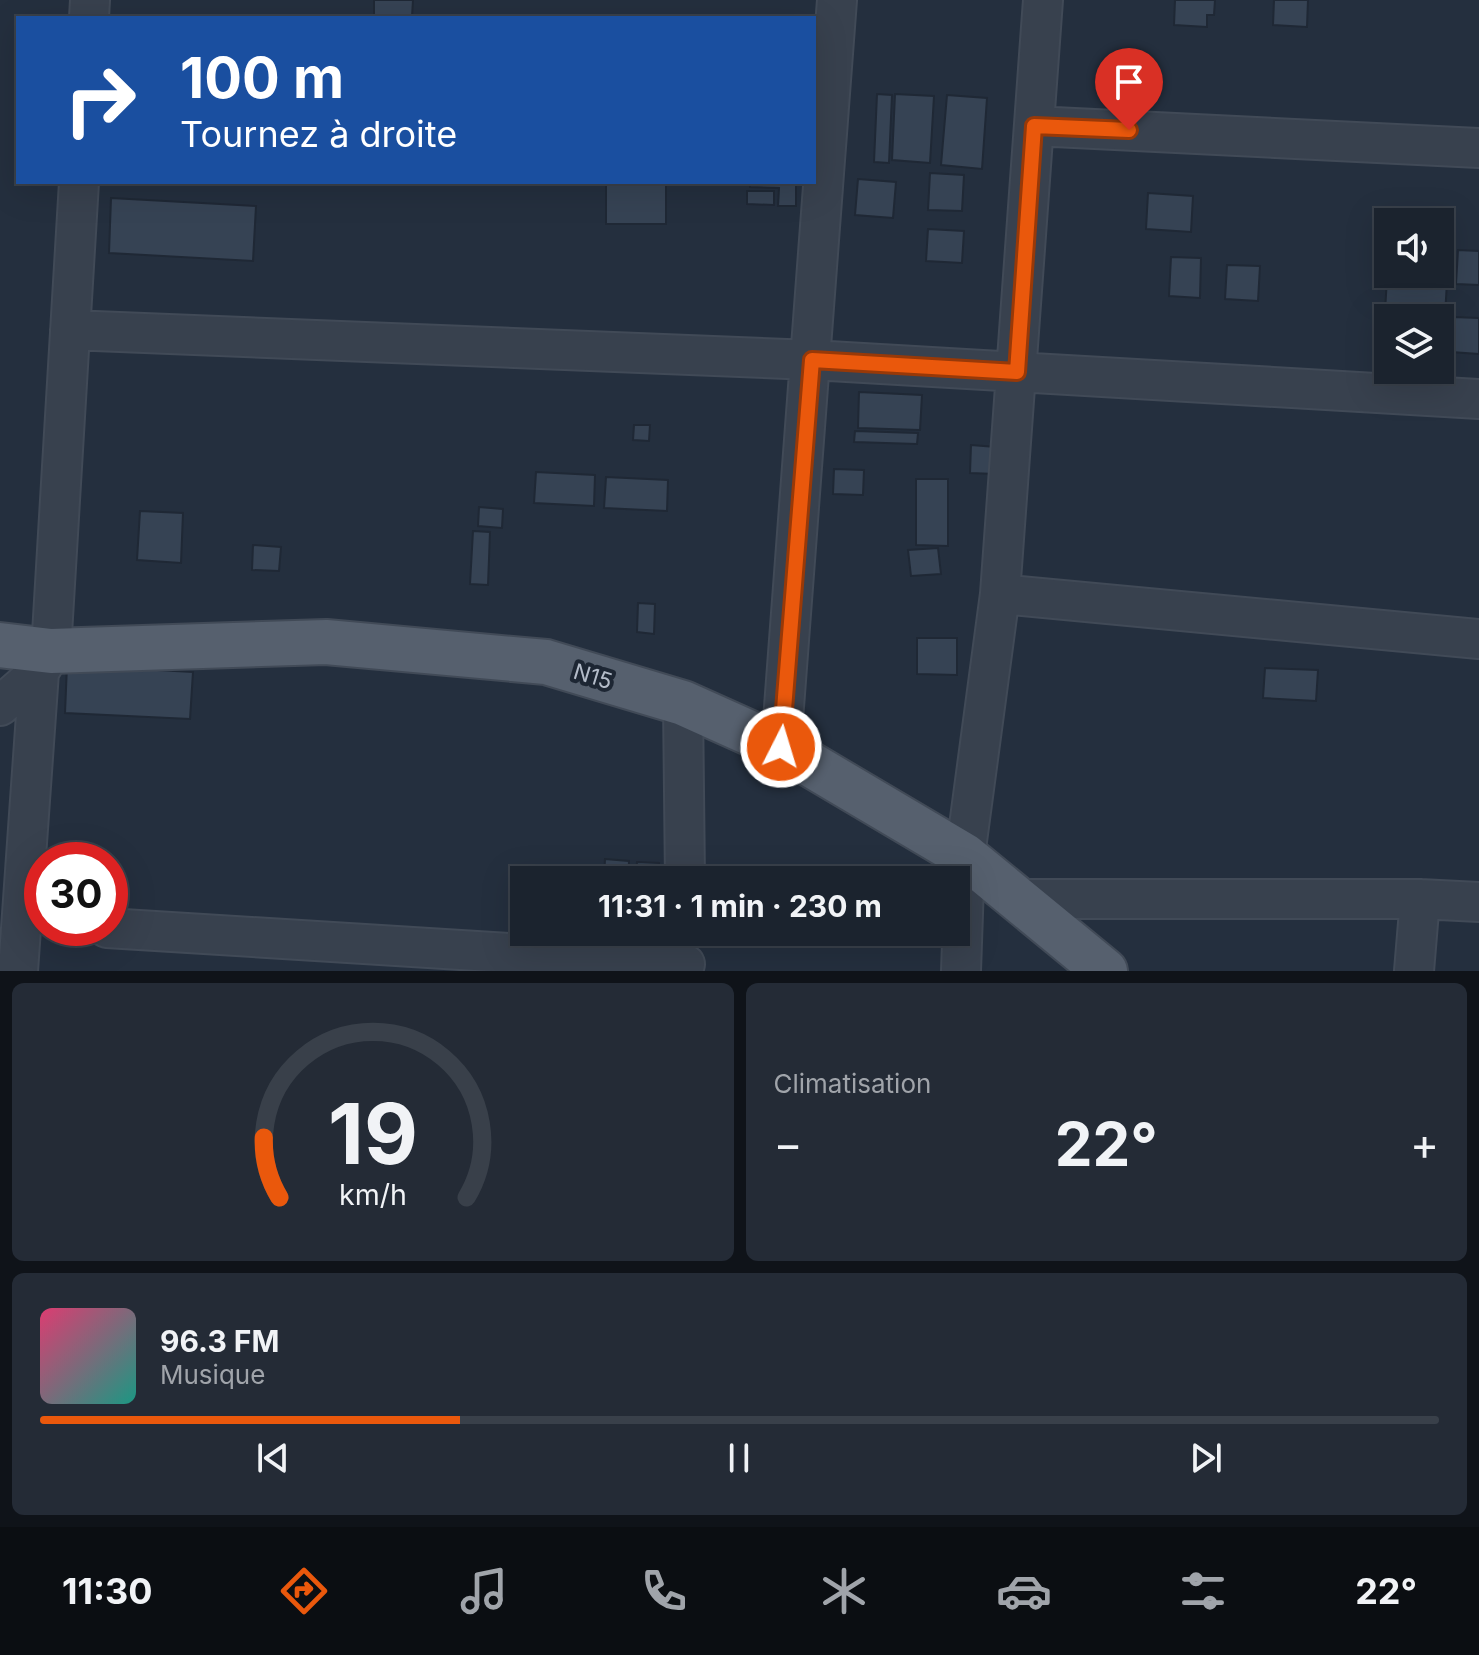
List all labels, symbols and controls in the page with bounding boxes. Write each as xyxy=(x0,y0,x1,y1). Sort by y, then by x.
text: 100 m xyxy=(180,44,344,112)
icon: right xyxy=(48,48,152,152)
pin xyxy=(1095,48,1163,130)
icon: arrive xyxy=(1107,60,1151,104)
text: Tournez à droite xyxy=(180,112,457,156)
map controls xyxy=(1374,208,1454,384)
button: sound xyxy=(1374,208,1454,288)
button: layers xyxy=(1374,304,1454,384)
street label: N15 xyxy=(571,658,615,694)
position arrow xyxy=(739,705,823,789)
speed limit sign: 30 xyxy=(24,842,128,946)
text: 11:31 · 1 min · 230 m xyxy=(598,888,882,924)
text: Climatisation xyxy=(774,1068,931,1099)
text: 19 xyxy=(328,1083,418,1184)
text: 22° xyxy=(1055,1108,1158,1180)
text: − xyxy=(774,1117,803,1171)
text: + xyxy=(1410,1117,1439,1171)
text: km/h xyxy=(339,1177,407,1212)
text: 96.3 FM xyxy=(160,1323,279,1359)
text: Musique xyxy=(160,1359,265,1390)
icon: previous xyxy=(251,1436,295,1480)
icon: pause xyxy=(717,1436,761,1480)
icon: next xyxy=(1184,1436,1228,1480)
icon: directions xyxy=(276,1563,332,1619)
icon: music xyxy=(456,1563,512,1619)
icon: phone xyxy=(636,1563,692,1619)
icon: climate xyxy=(816,1563,872,1619)
icon: car xyxy=(996,1563,1052,1619)
icon: filters xyxy=(1175,1563,1231,1619)
text: 11:30 xyxy=(62,1569,153,1613)
text: 22° xyxy=(1355,1569,1417,1613)

